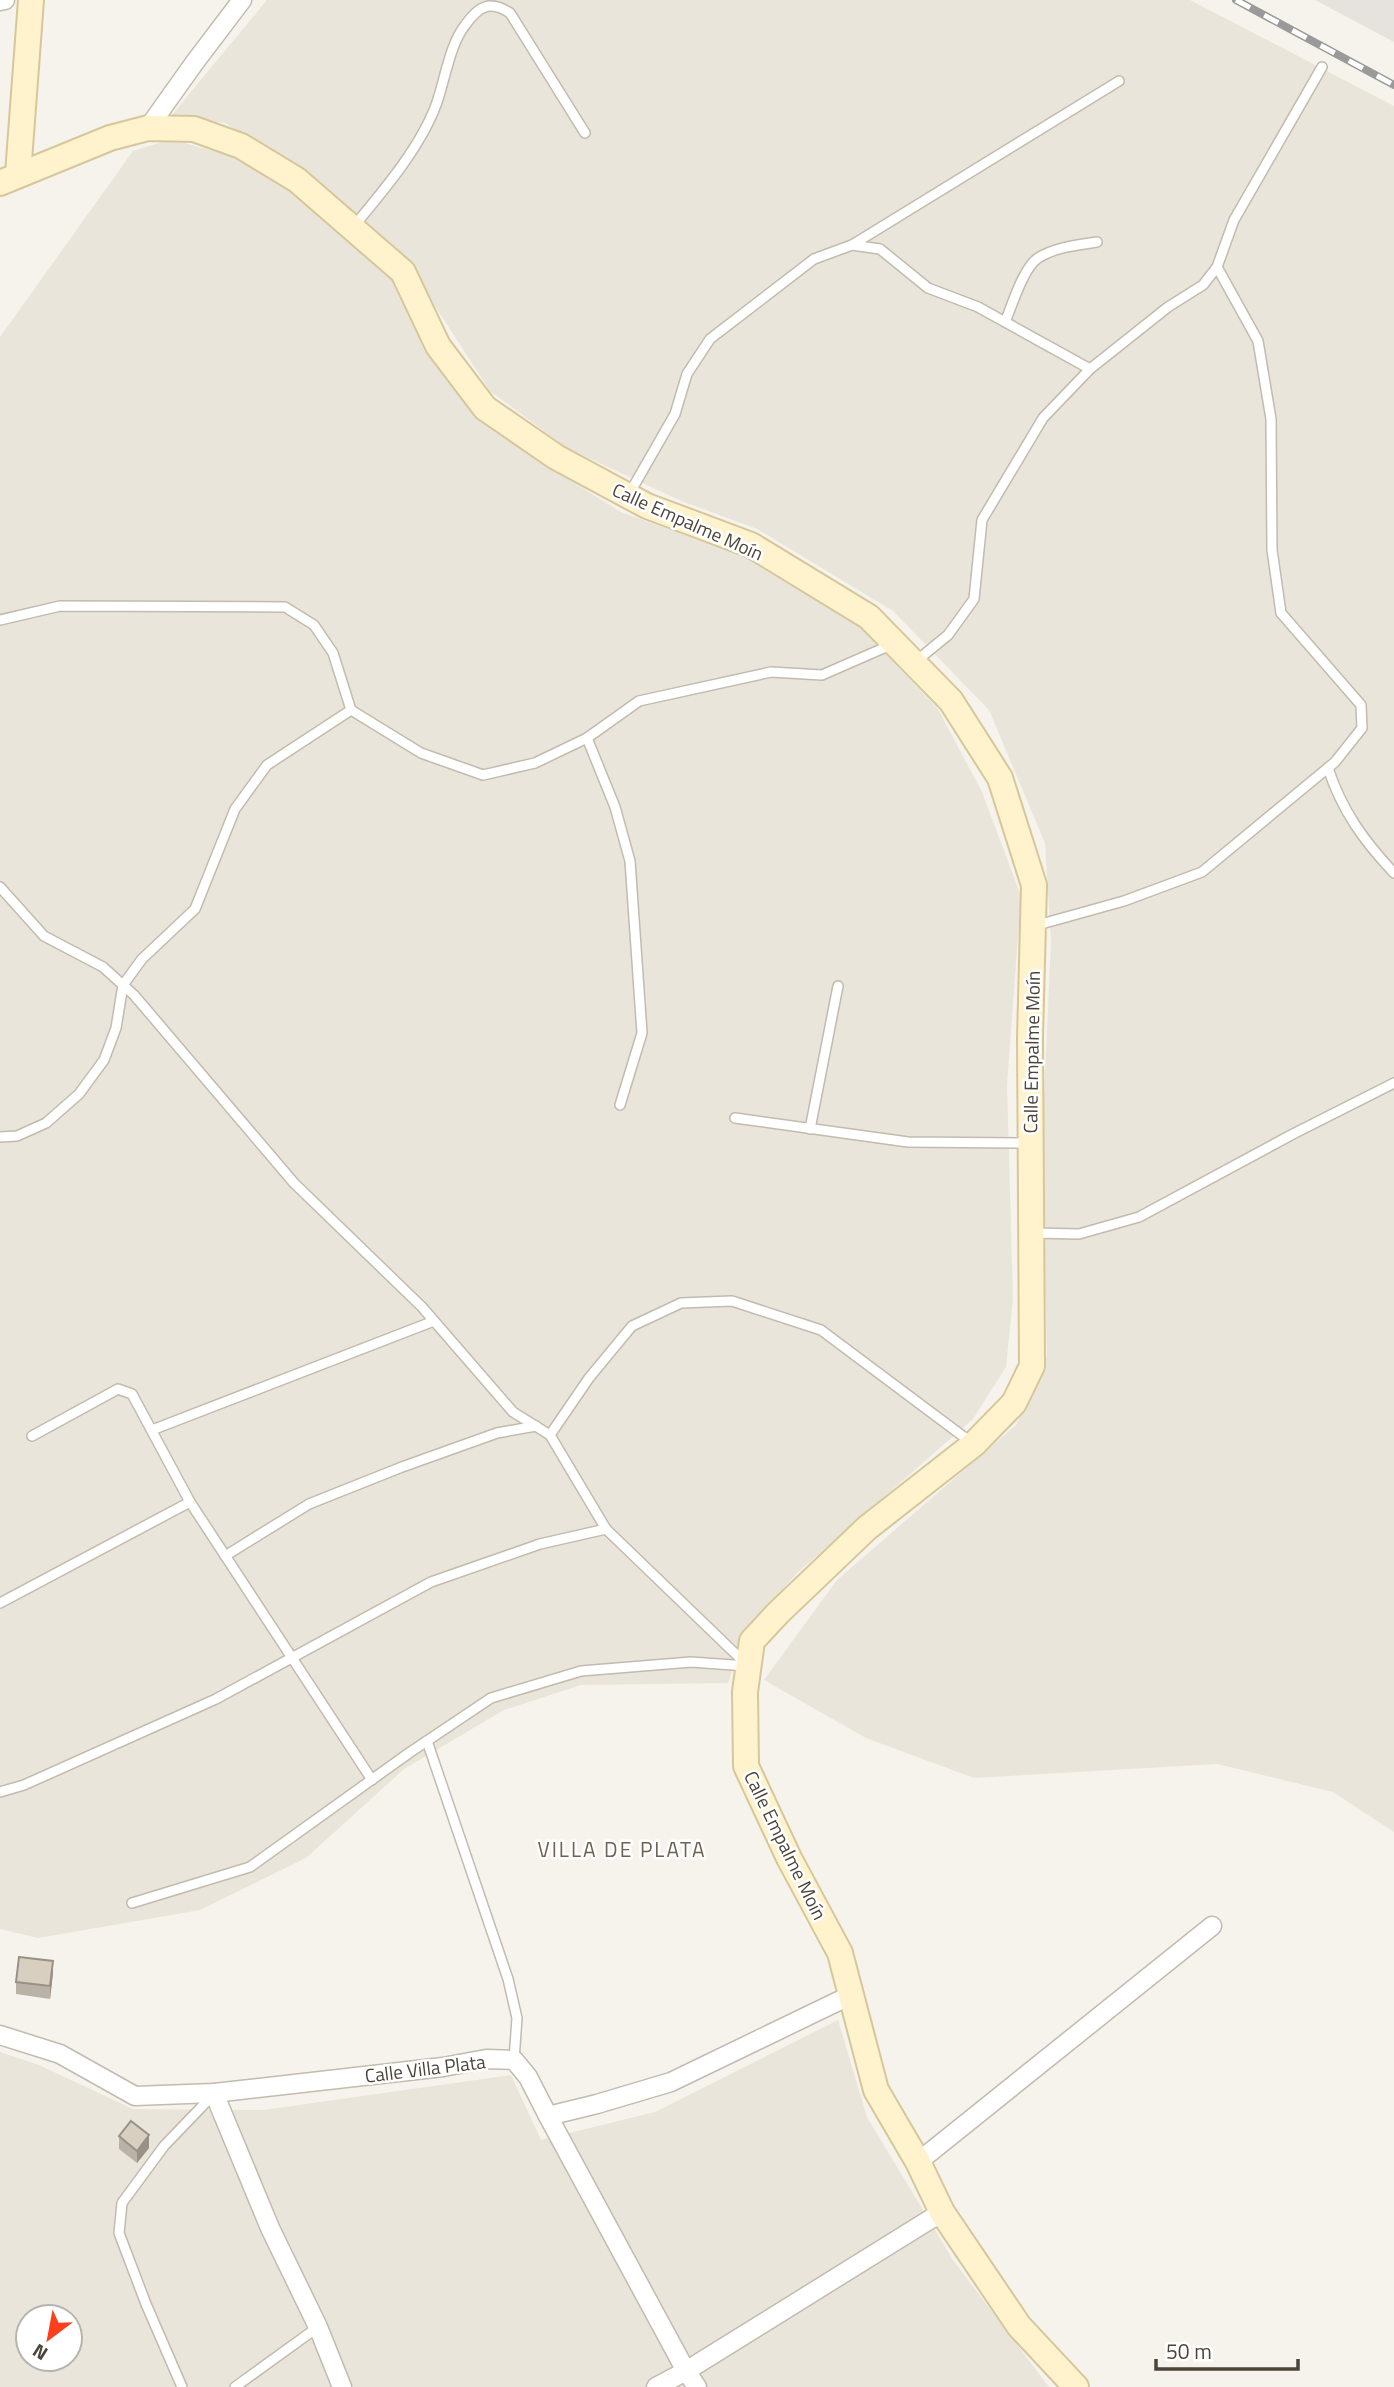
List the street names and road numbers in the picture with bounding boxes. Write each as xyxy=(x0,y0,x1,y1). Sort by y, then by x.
street label: Calle Empalme Moín xyxy=(608,475,768,567)
street label: Calle Empalme Moín xyxy=(1015,970,1047,1134)
street label: Calle Empalme Moín xyxy=(737,1766,835,1924)
street label: Calle Villa Plata xyxy=(363,2046,488,2090)

